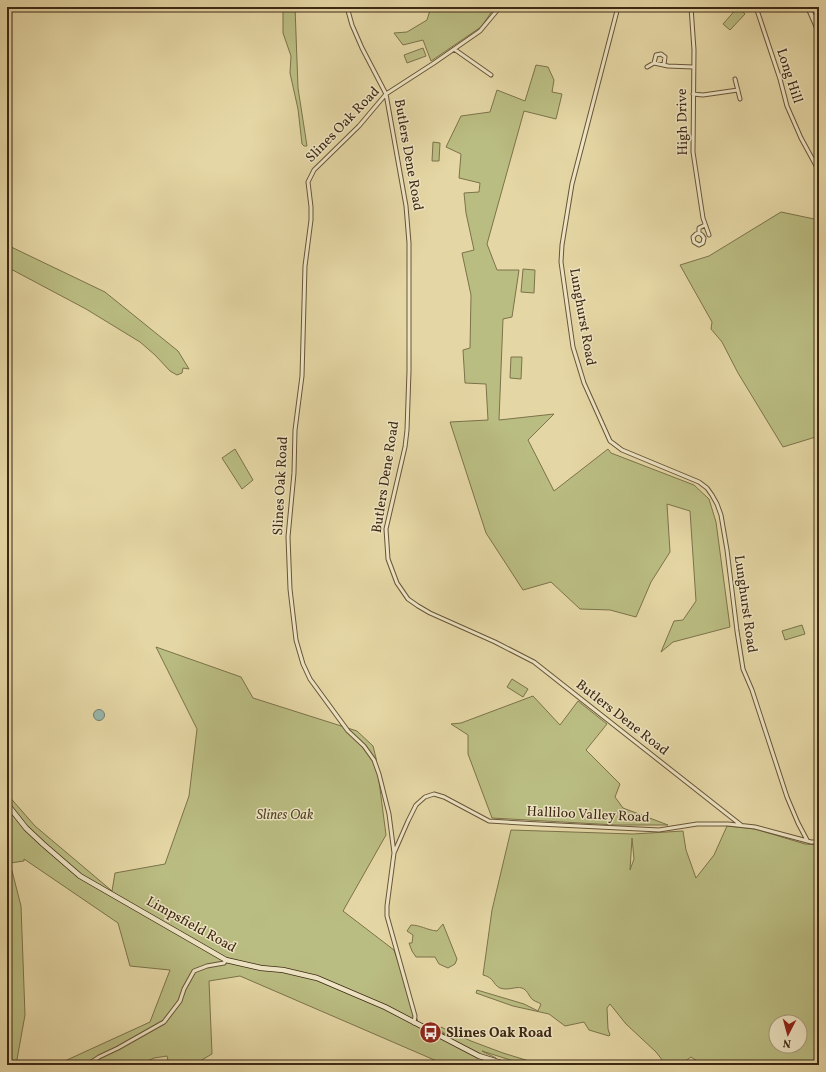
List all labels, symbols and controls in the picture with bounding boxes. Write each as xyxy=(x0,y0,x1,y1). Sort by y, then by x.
street label: Long Hill xyxy=(771,46,807,106)
street label: Slines Oak Road xyxy=(302,83,384,167)
street label: High Drive xyxy=(673,88,693,156)
street label: Butlers Dene Road xyxy=(389,98,427,213)
street label: Lunghurst Road xyxy=(564,267,600,367)
street label: Butlers Dene Road xyxy=(368,419,404,534)
street label: Slines Oak Road xyxy=(269,436,293,536)
street label: Lunghurst Road xyxy=(729,554,761,654)
street label: Butlers Dene Road xyxy=(572,676,673,760)
street label: Halliloo Valley Road xyxy=(526,802,650,828)
park label: Slines Oak xyxy=(257,806,314,825)
street label: Limpsfield Road xyxy=(142,892,240,958)
north arrow xyxy=(768,1014,808,1054)
bus stop icon: Slines Oak Road xyxy=(417,1020,443,1046)
place label: Slines Oak Road xyxy=(446,1024,553,1043)
text: N xyxy=(782,1035,792,1050)

